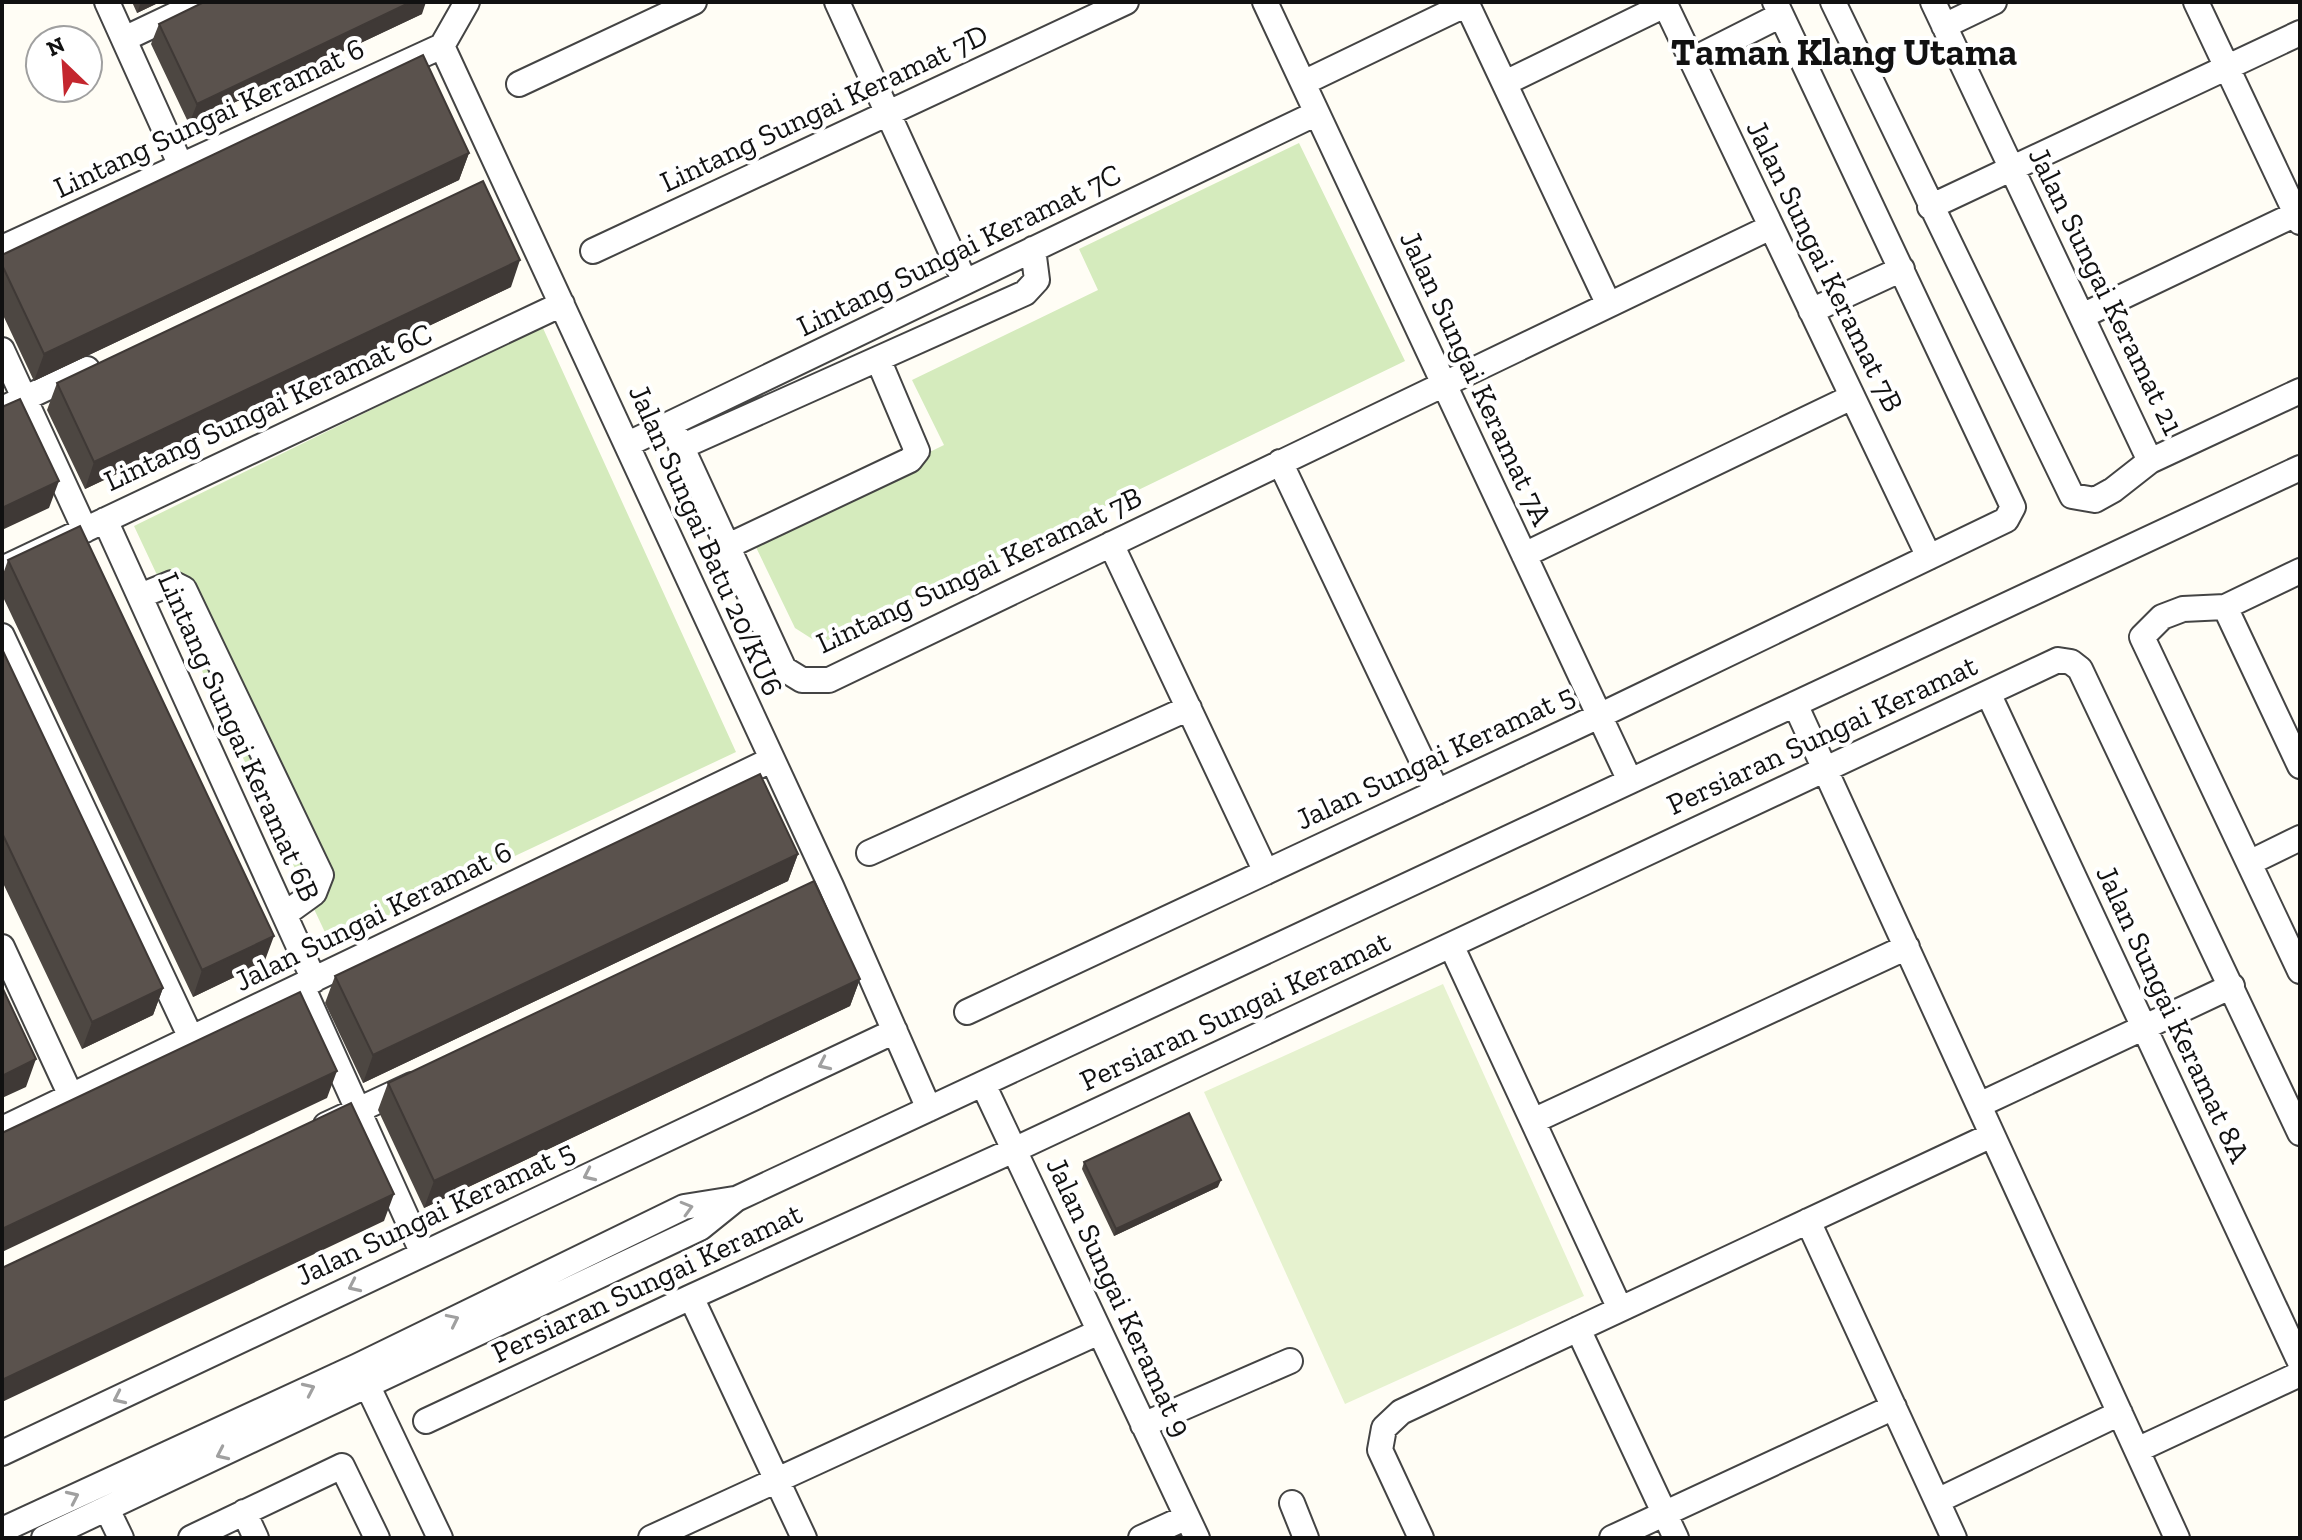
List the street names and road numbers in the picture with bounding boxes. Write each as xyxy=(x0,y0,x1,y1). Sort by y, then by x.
street label: Lintang Sungai Keramat 7D xyxy=(654,16,994,200)
street label: Lintang Sungai Keramat 6 xyxy=(48,30,370,206)
street label: Jalan Sungai Keramat 7B xyxy=(1739,114,1911,418)
street label: Jalan Sungai Keramat 21 xyxy=(2021,141,2191,441)
street label: Lintang Sungai Keramat 7C xyxy=(791,156,1127,344)
street label: Jalan Sungai Keramat 7A xyxy=(1392,225,1560,531)
street label: Lintang Sungai Keramat 6C xyxy=(98,315,438,499)
street label: Jalan Sungai Batu 20/KU6 xyxy=(621,379,791,701)
street label: Lintang Sungai Keramat 7B xyxy=(811,479,1147,661)
street label: Lintang Sungai Keramat 6B xyxy=(150,567,328,907)
street label: Persiaran Sungai Keramat xyxy=(1661,647,1983,823)
street label: Jalan Sungai Keramat 5 xyxy=(1290,677,1580,837)
street label: Jalan Sungai Keramat 6 xyxy=(228,833,518,999)
street label: Jalan Sungai Keramat 8A xyxy=(2088,860,2258,1169)
street label: Persiaran Sungai Keramat xyxy=(1074,923,1396,1099)
street label: Jalan Sungai Keramat 5 xyxy=(290,1133,580,1293)
street label: Jalan Sungai Keramat 9 xyxy=(1038,1152,1200,1442)
street label: Persiaran Sungai Keramat xyxy=(486,1195,808,1371)

